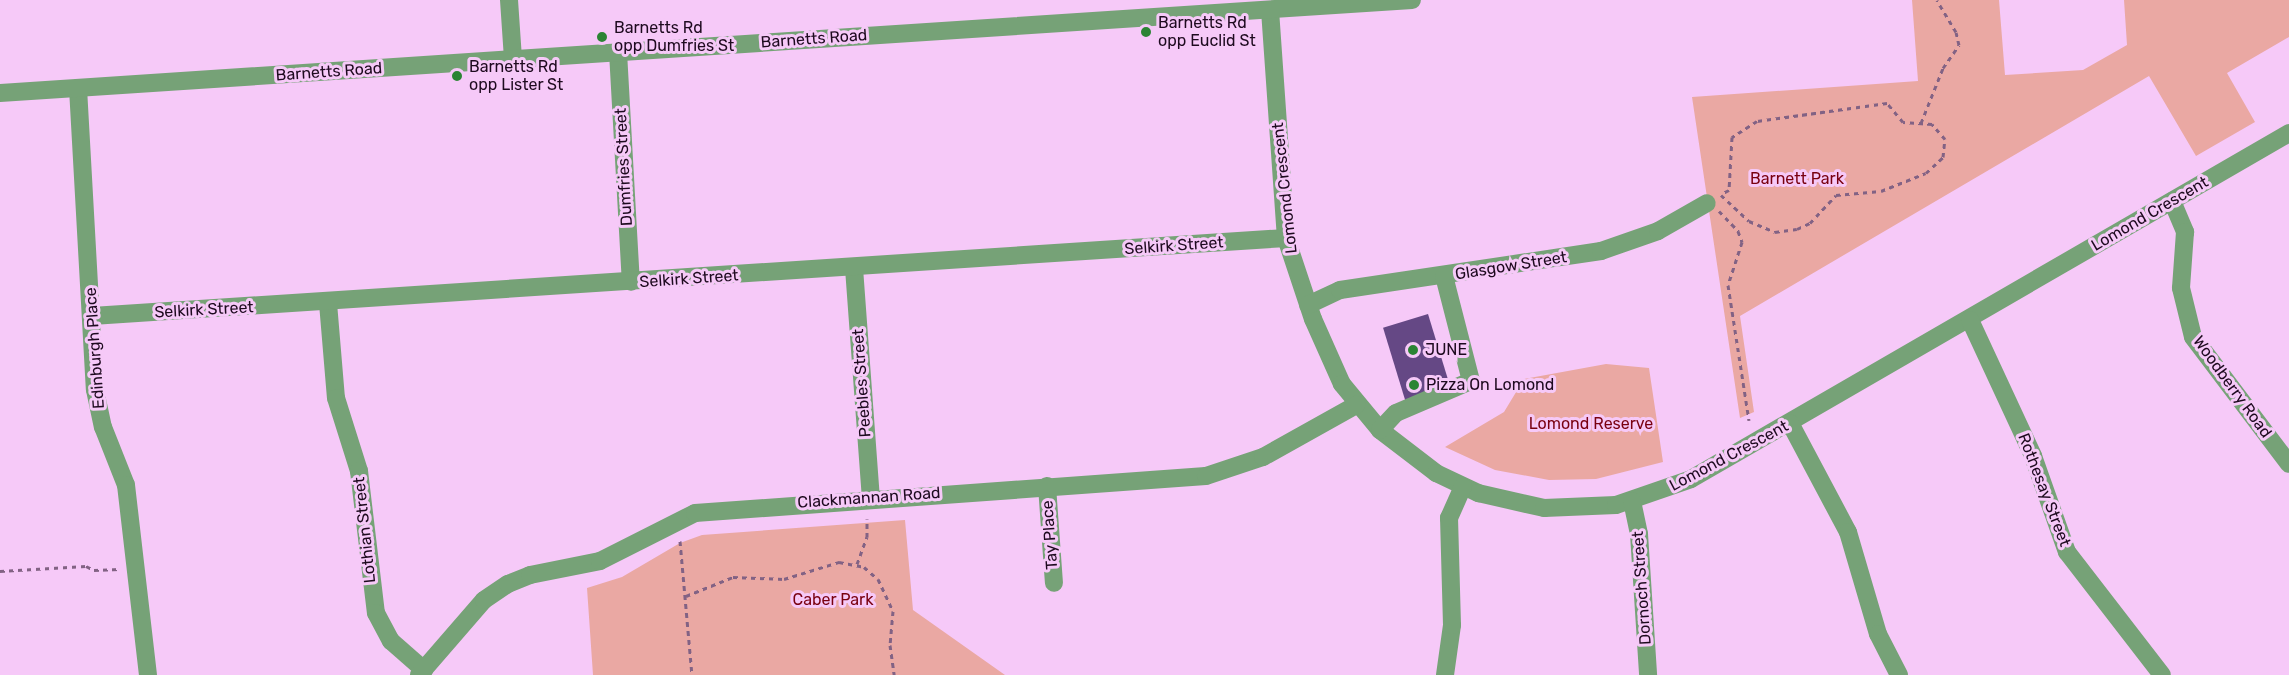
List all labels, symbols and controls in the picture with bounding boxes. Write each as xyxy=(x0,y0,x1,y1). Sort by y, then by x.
place label: Barnetts Rd opp Euclid St xyxy=(1158,13,1256,51)
place label: Barnetts Rd opp Dumfries St xyxy=(614,18,734,56)
marker: Barnetts Rd opp Euclid St xyxy=(1139,25,1153,39)
street label: Barnetts Road xyxy=(760,26,868,52)
marker: Barnetts Rd opp Dumfries St xyxy=(595,30,609,44)
place label: Barnetts Rd opp Lister St xyxy=(469,57,564,95)
street label: Barnetts Road xyxy=(275,59,383,85)
marker: Barnetts Rd opp Lister St xyxy=(450,69,464,83)
street label: Dumfries Street xyxy=(611,107,637,227)
street label: Lomond Crescent xyxy=(1269,121,1301,255)
park label: Barnett Park xyxy=(1750,169,1844,189)
street label: Lomond Crescent xyxy=(2088,173,2212,255)
street label: Selkirk Street xyxy=(1124,233,1224,259)
street label: Glasgow Street xyxy=(1454,248,1568,284)
street label: Selkirk Street xyxy=(639,266,739,292)
street label: Edinburgh Place xyxy=(81,287,109,409)
street label: Selkirk Street xyxy=(154,298,254,322)
street label: Peebles Street xyxy=(849,328,875,438)
street label: Woodberry Road xyxy=(2188,332,2276,442)
place label: JUNE xyxy=(1425,340,1467,360)
marker: JUNE xyxy=(1406,343,1420,357)
place label: Pizza On Lomond xyxy=(1426,375,1554,395)
marker: Pizza On Lomond xyxy=(1407,378,1421,392)
park label: Lomond Reserve xyxy=(1529,414,1653,434)
street label: Lomond Crescent xyxy=(1666,417,1792,495)
street label: Rothesay Street xyxy=(2013,430,2075,550)
street label: Lothian Street xyxy=(350,476,380,584)
street label: Clackmannan Road xyxy=(797,483,941,513)
street label: Tay Place xyxy=(1038,499,1062,571)
street label: Dornoch Street xyxy=(1628,531,1656,645)
park label: Caber Park xyxy=(792,590,874,610)

